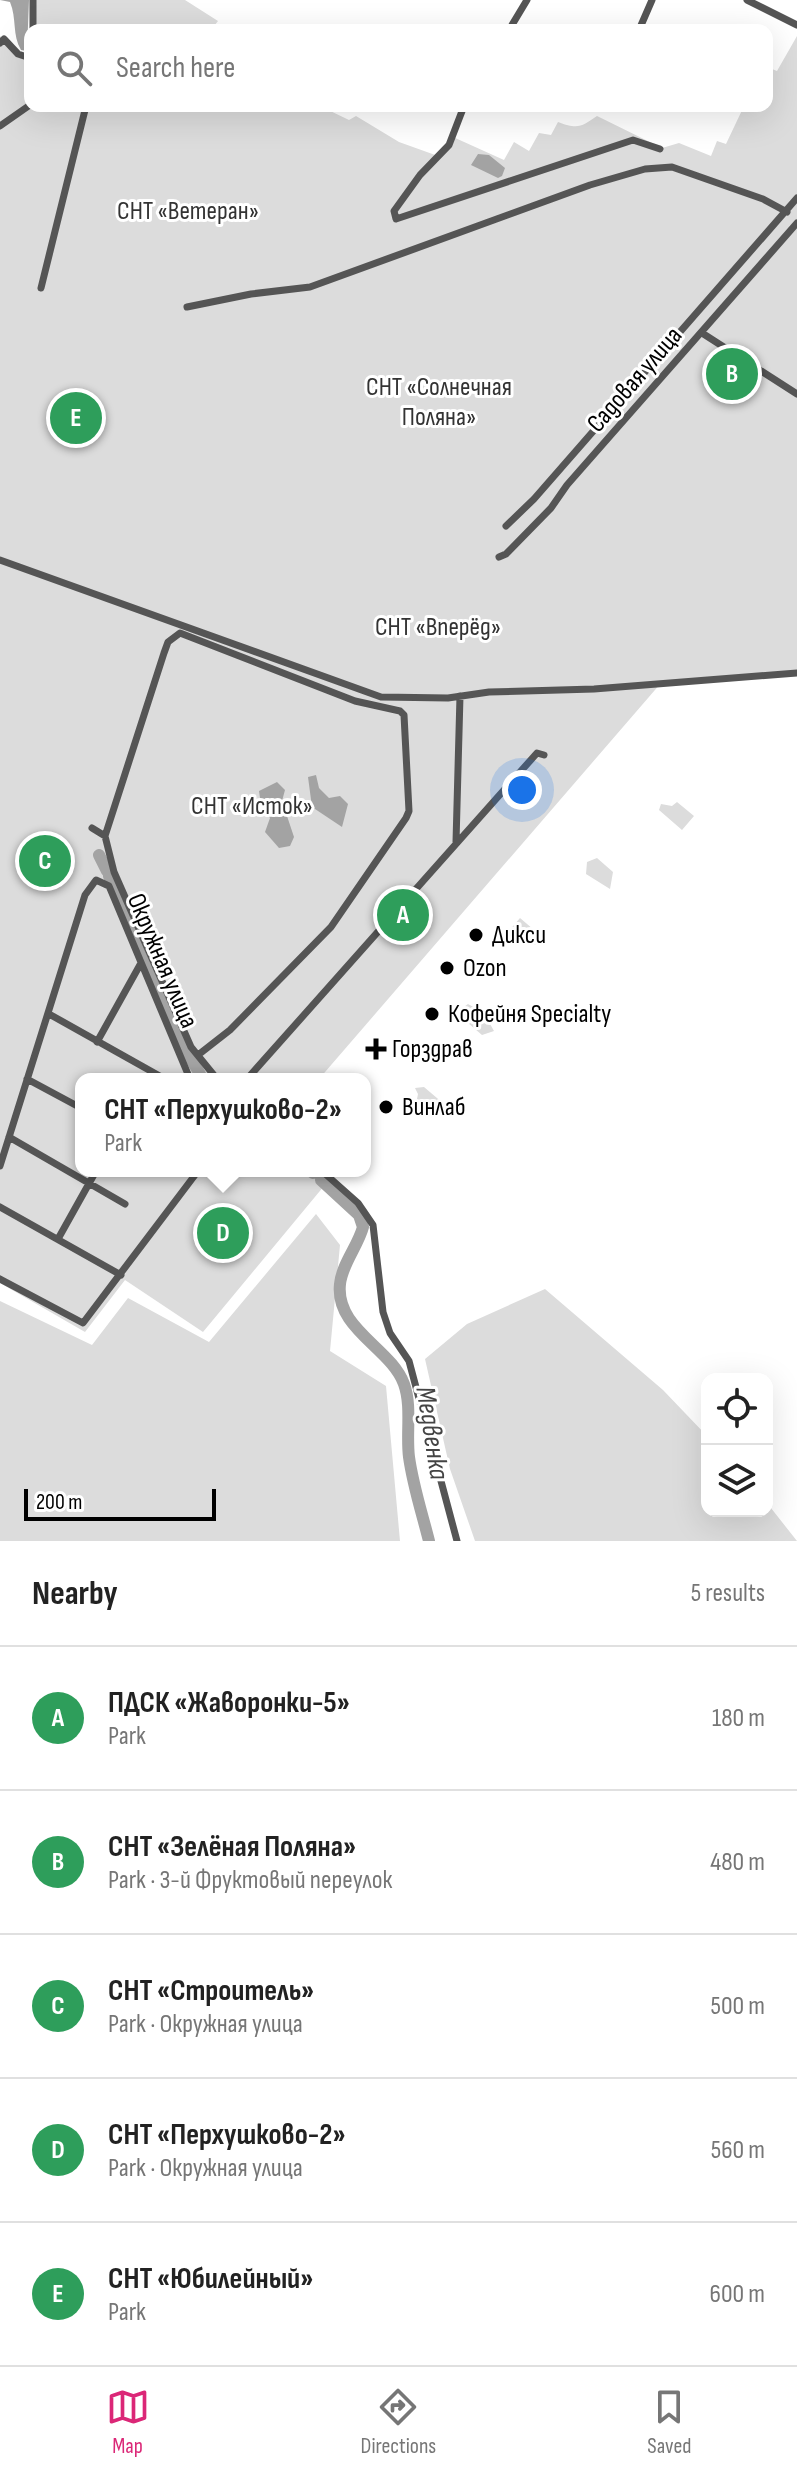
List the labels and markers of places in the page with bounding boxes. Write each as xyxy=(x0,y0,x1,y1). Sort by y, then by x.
pin: B xyxy=(706,344,758,404)
pin: E xyxy=(50,388,102,448)
pin: C xyxy=(19,831,71,891)
pin: A xyxy=(377,885,429,945)
place label: Дикси xyxy=(492,920,546,951)
marker: Дикси xyxy=(467,926,485,944)
place label: Ozon xyxy=(463,953,507,984)
marker: Ozon xyxy=(438,959,456,977)
place label: Кофейня Specialty xyxy=(448,999,611,1030)
marker: Кофейня Specialty xyxy=(423,1005,441,1023)
place label: Горздрав xyxy=(392,1034,473,1065)
marker: Горздрав xyxy=(367,1040,385,1058)
place label: Винлаб xyxy=(402,1092,466,1123)
marker: Винлаб xyxy=(377,1098,395,1116)
pin: D xyxy=(197,1203,249,1263)

